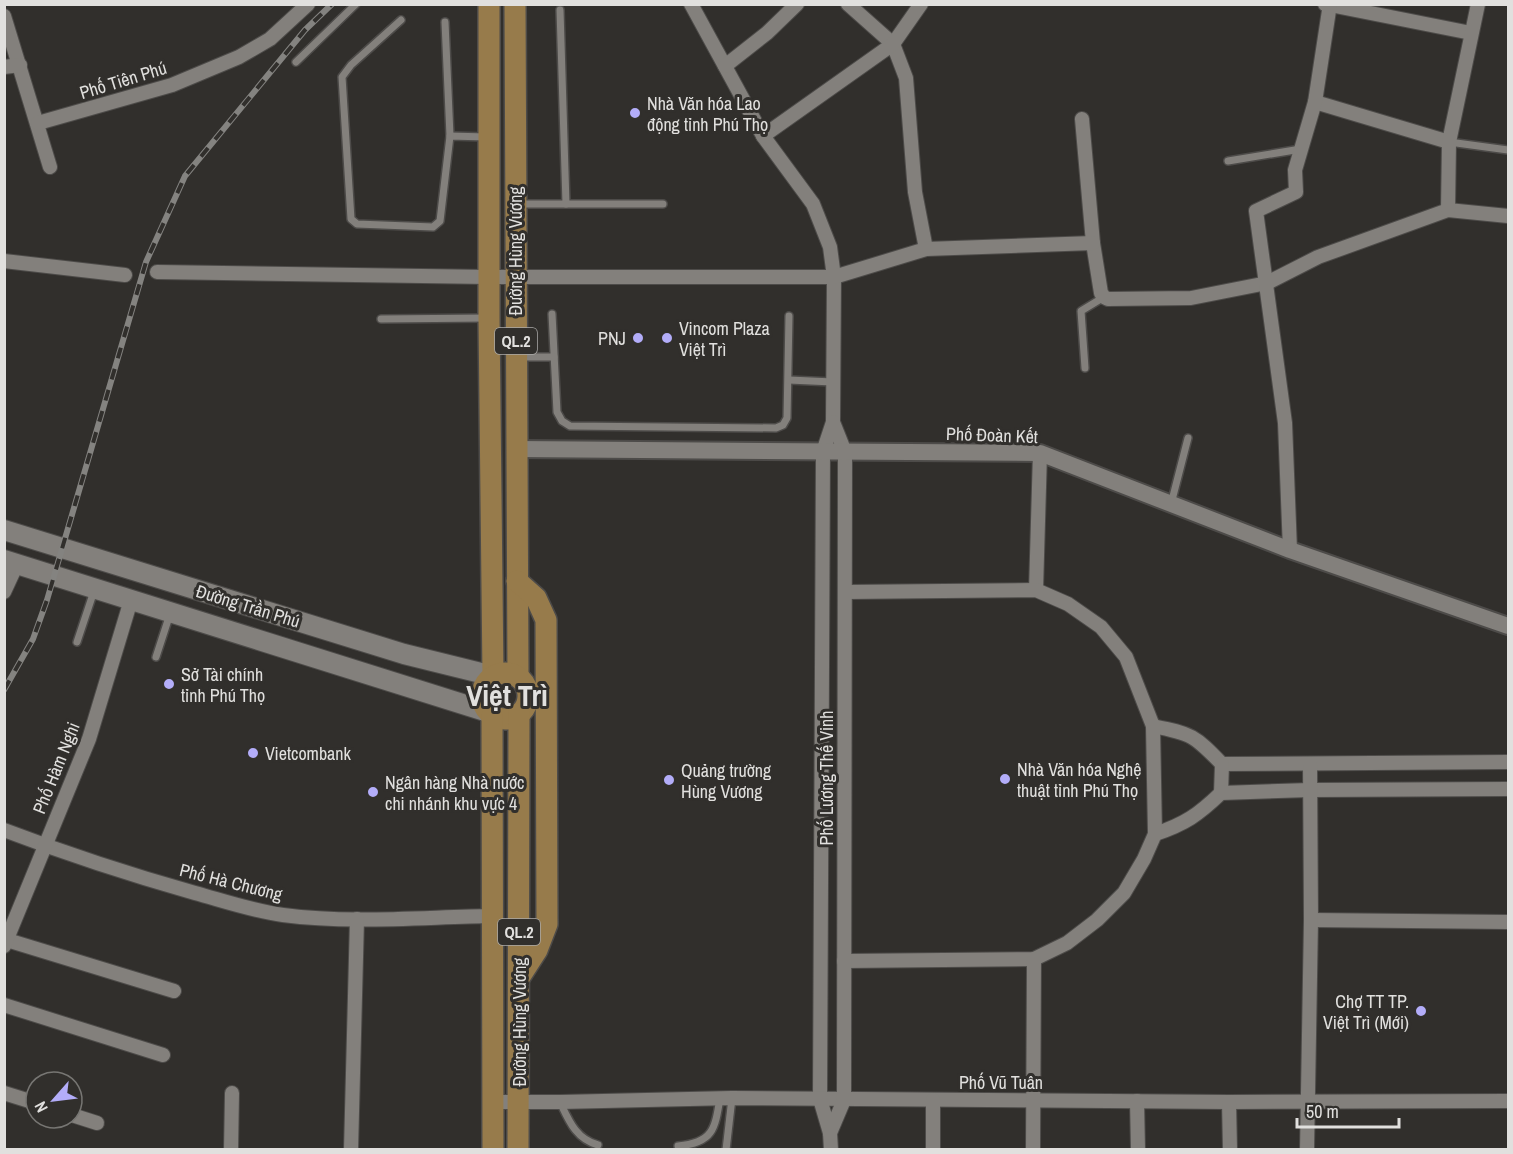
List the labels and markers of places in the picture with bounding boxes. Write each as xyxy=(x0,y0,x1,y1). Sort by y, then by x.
place label: Nhà Văn hóa Lao động tỉnh Phú Thọ xyxy=(647,91,768,137)
marker: Nhà Văn hóa Lao động tỉnh Phú Thọ xyxy=(628,106,642,120)
place label: Vincom Plaza Việt Trì xyxy=(679,316,770,362)
place label: PNJ xyxy=(598,326,626,351)
marker: PNJ xyxy=(631,331,645,345)
marker: Vincom Plaza Việt Trì xyxy=(660,331,674,345)
place label: Sở Tài chính tỉnh Phú Thọ xyxy=(181,662,265,708)
marker: Sở Tài chính tỉnh Phú Thọ xyxy=(162,677,176,691)
place label: Vietcombank xyxy=(265,741,352,766)
marker: Vietcombank xyxy=(246,746,260,760)
place label: Nhà Văn hóa Nghệ thuật tỉnh Phú Thọ xyxy=(1017,757,1141,803)
place label: Quảng trường Hùng Vương xyxy=(681,758,772,804)
place label: Ngân hàng Nhà nước chi nhánh khu vực 4 xyxy=(385,770,525,816)
marker: Nhà Văn hóa Nghệ thuật tỉnh Phú Thọ xyxy=(998,772,1012,786)
marker: Quảng trường Hùng Vương xyxy=(662,773,676,787)
marker: Ngân hàng Nhà nước chi nhánh khu vực 4 xyxy=(366,785,380,799)
place label: Chợ TT TP. Việt Trì (Mới) xyxy=(1323,989,1409,1035)
marker: Chợ TT TP. Việt Trì (Mới) xyxy=(1414,1004,1428,1018)

